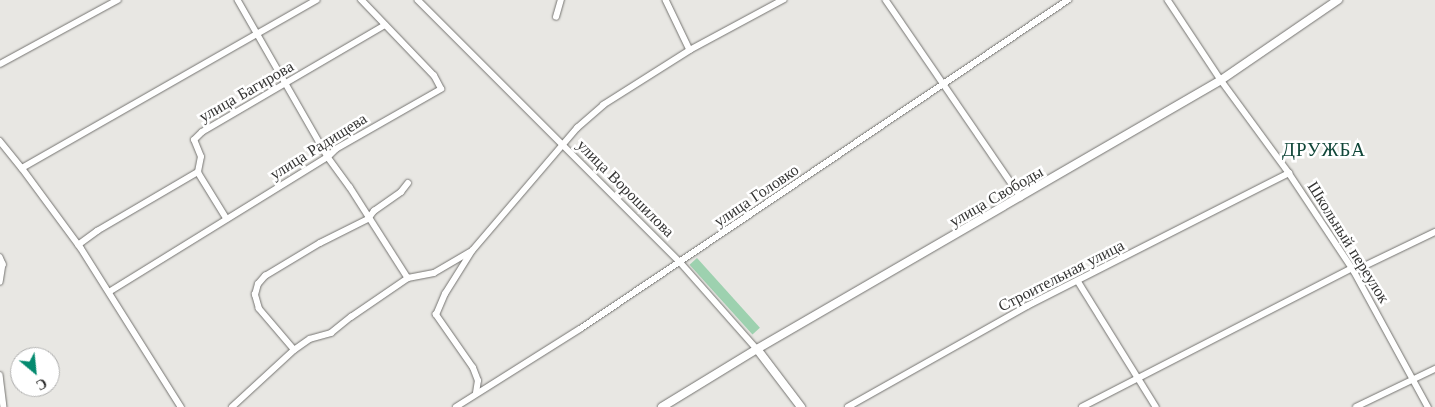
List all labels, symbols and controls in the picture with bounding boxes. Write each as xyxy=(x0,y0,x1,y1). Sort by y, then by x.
street label: улица Багирова xyxy=(195,56,297,126)
street label: улица Радищева xyxy=(266,109,370,183)
street label: улица Ворошилова xyxy=(573,135,679,241)
district label: ДРУЖБА xyxy=(1281,139,1367,161)
street label: улица Головко xyxy=(710,160,802,230)
street label: улица Свободы xyxy=(946,161,1046,231)
street label: Школьный переулок xyxy=(1304,178,1394,306)
street label: Строительная улица xyxy=(995,235,1127,315)
north arrow xyxy=(10,347,60,397)
text: С xyxy=(33,374,50,395)

